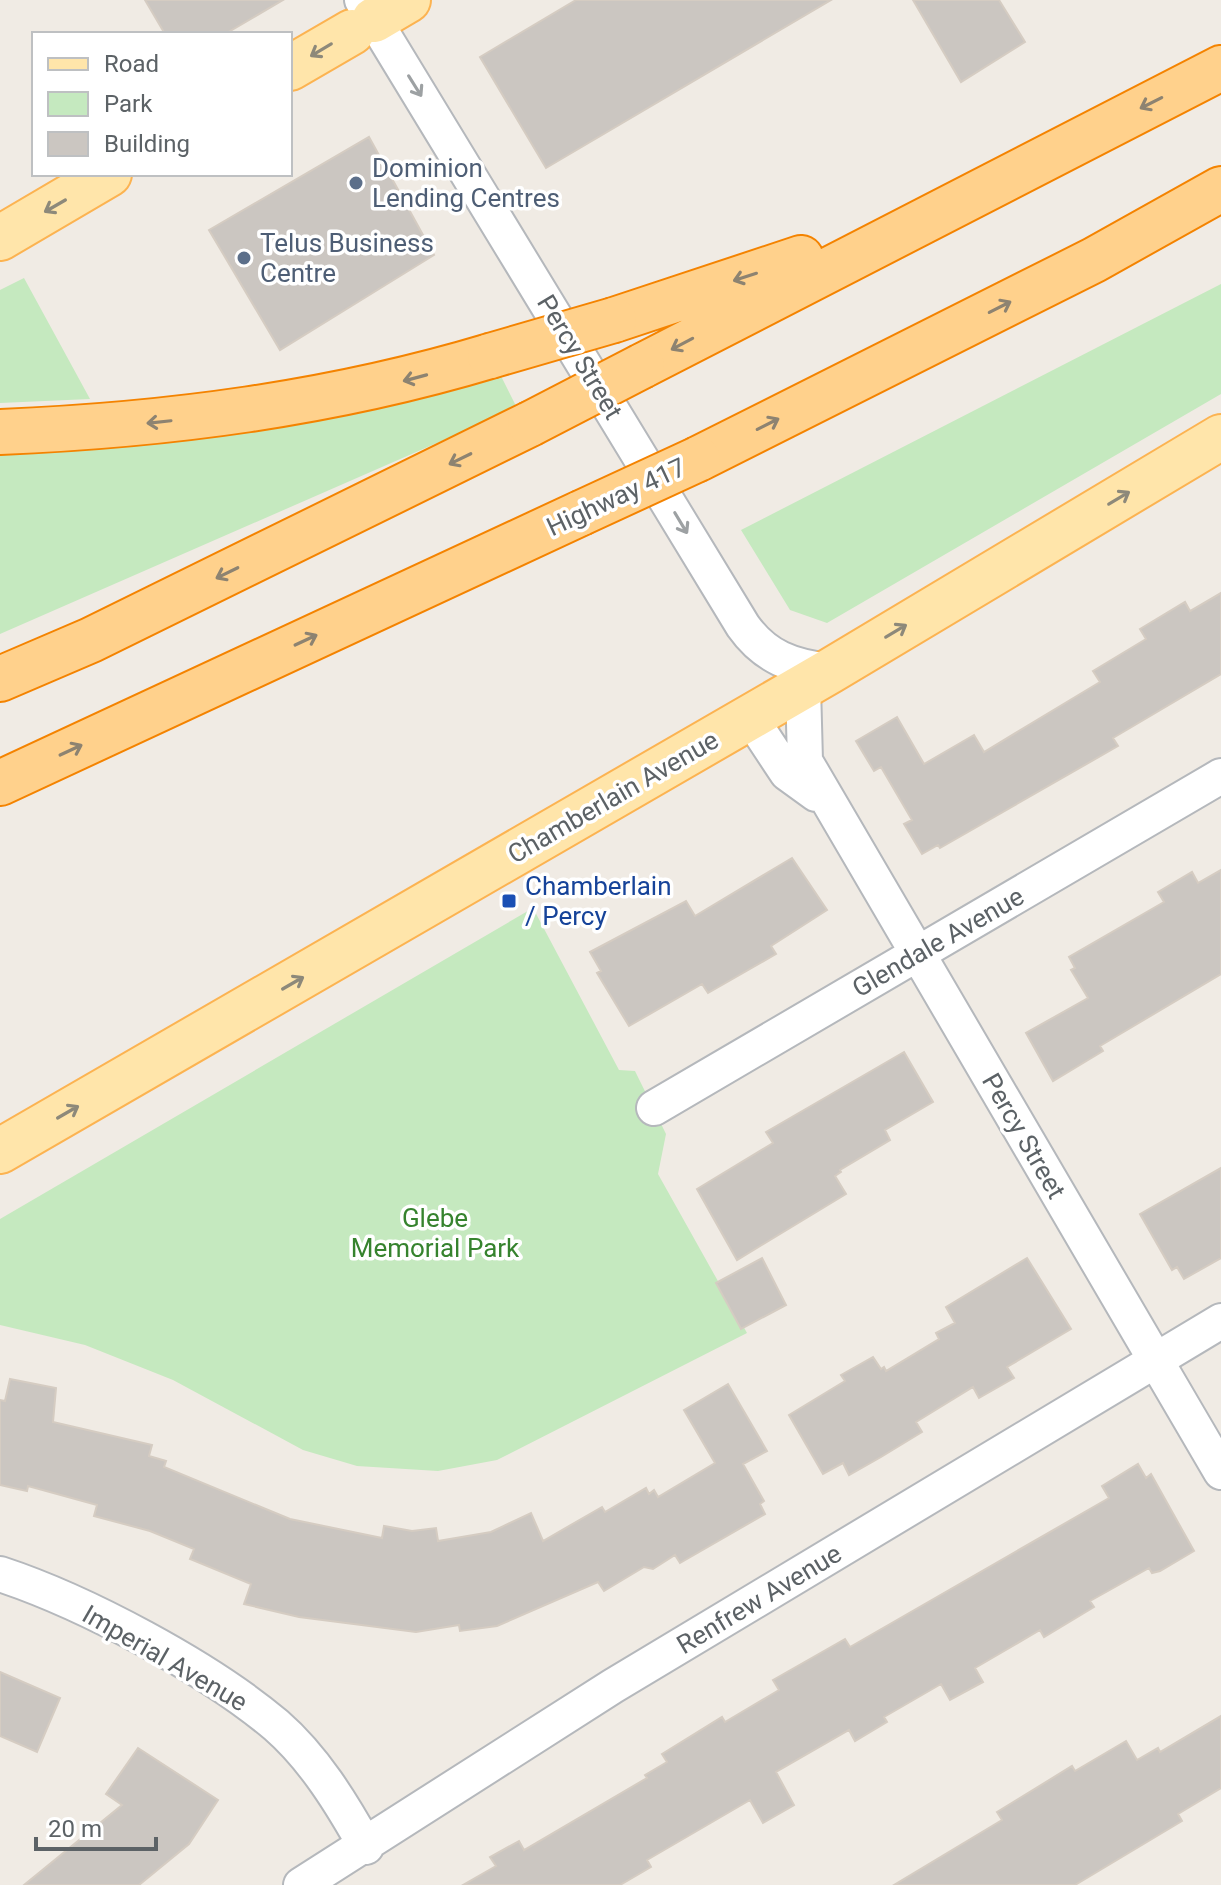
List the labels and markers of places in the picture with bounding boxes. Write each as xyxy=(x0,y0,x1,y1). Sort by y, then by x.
place label: Dominion Lending Centres xyxy=(372,153,560,213)
marker: Dominion Lending Centres xyxy=(347,174,365,192)
place label: Telus Business Centre xyxy=(260,228,434,288)
marker: Telus Business Centre xyxy=(235,249,253,267)
place label: Chamberlain / Percy xyxy=(525,871,672,931)
marker: Chamberlain / Percy xyxy=(500,892,518,910)

